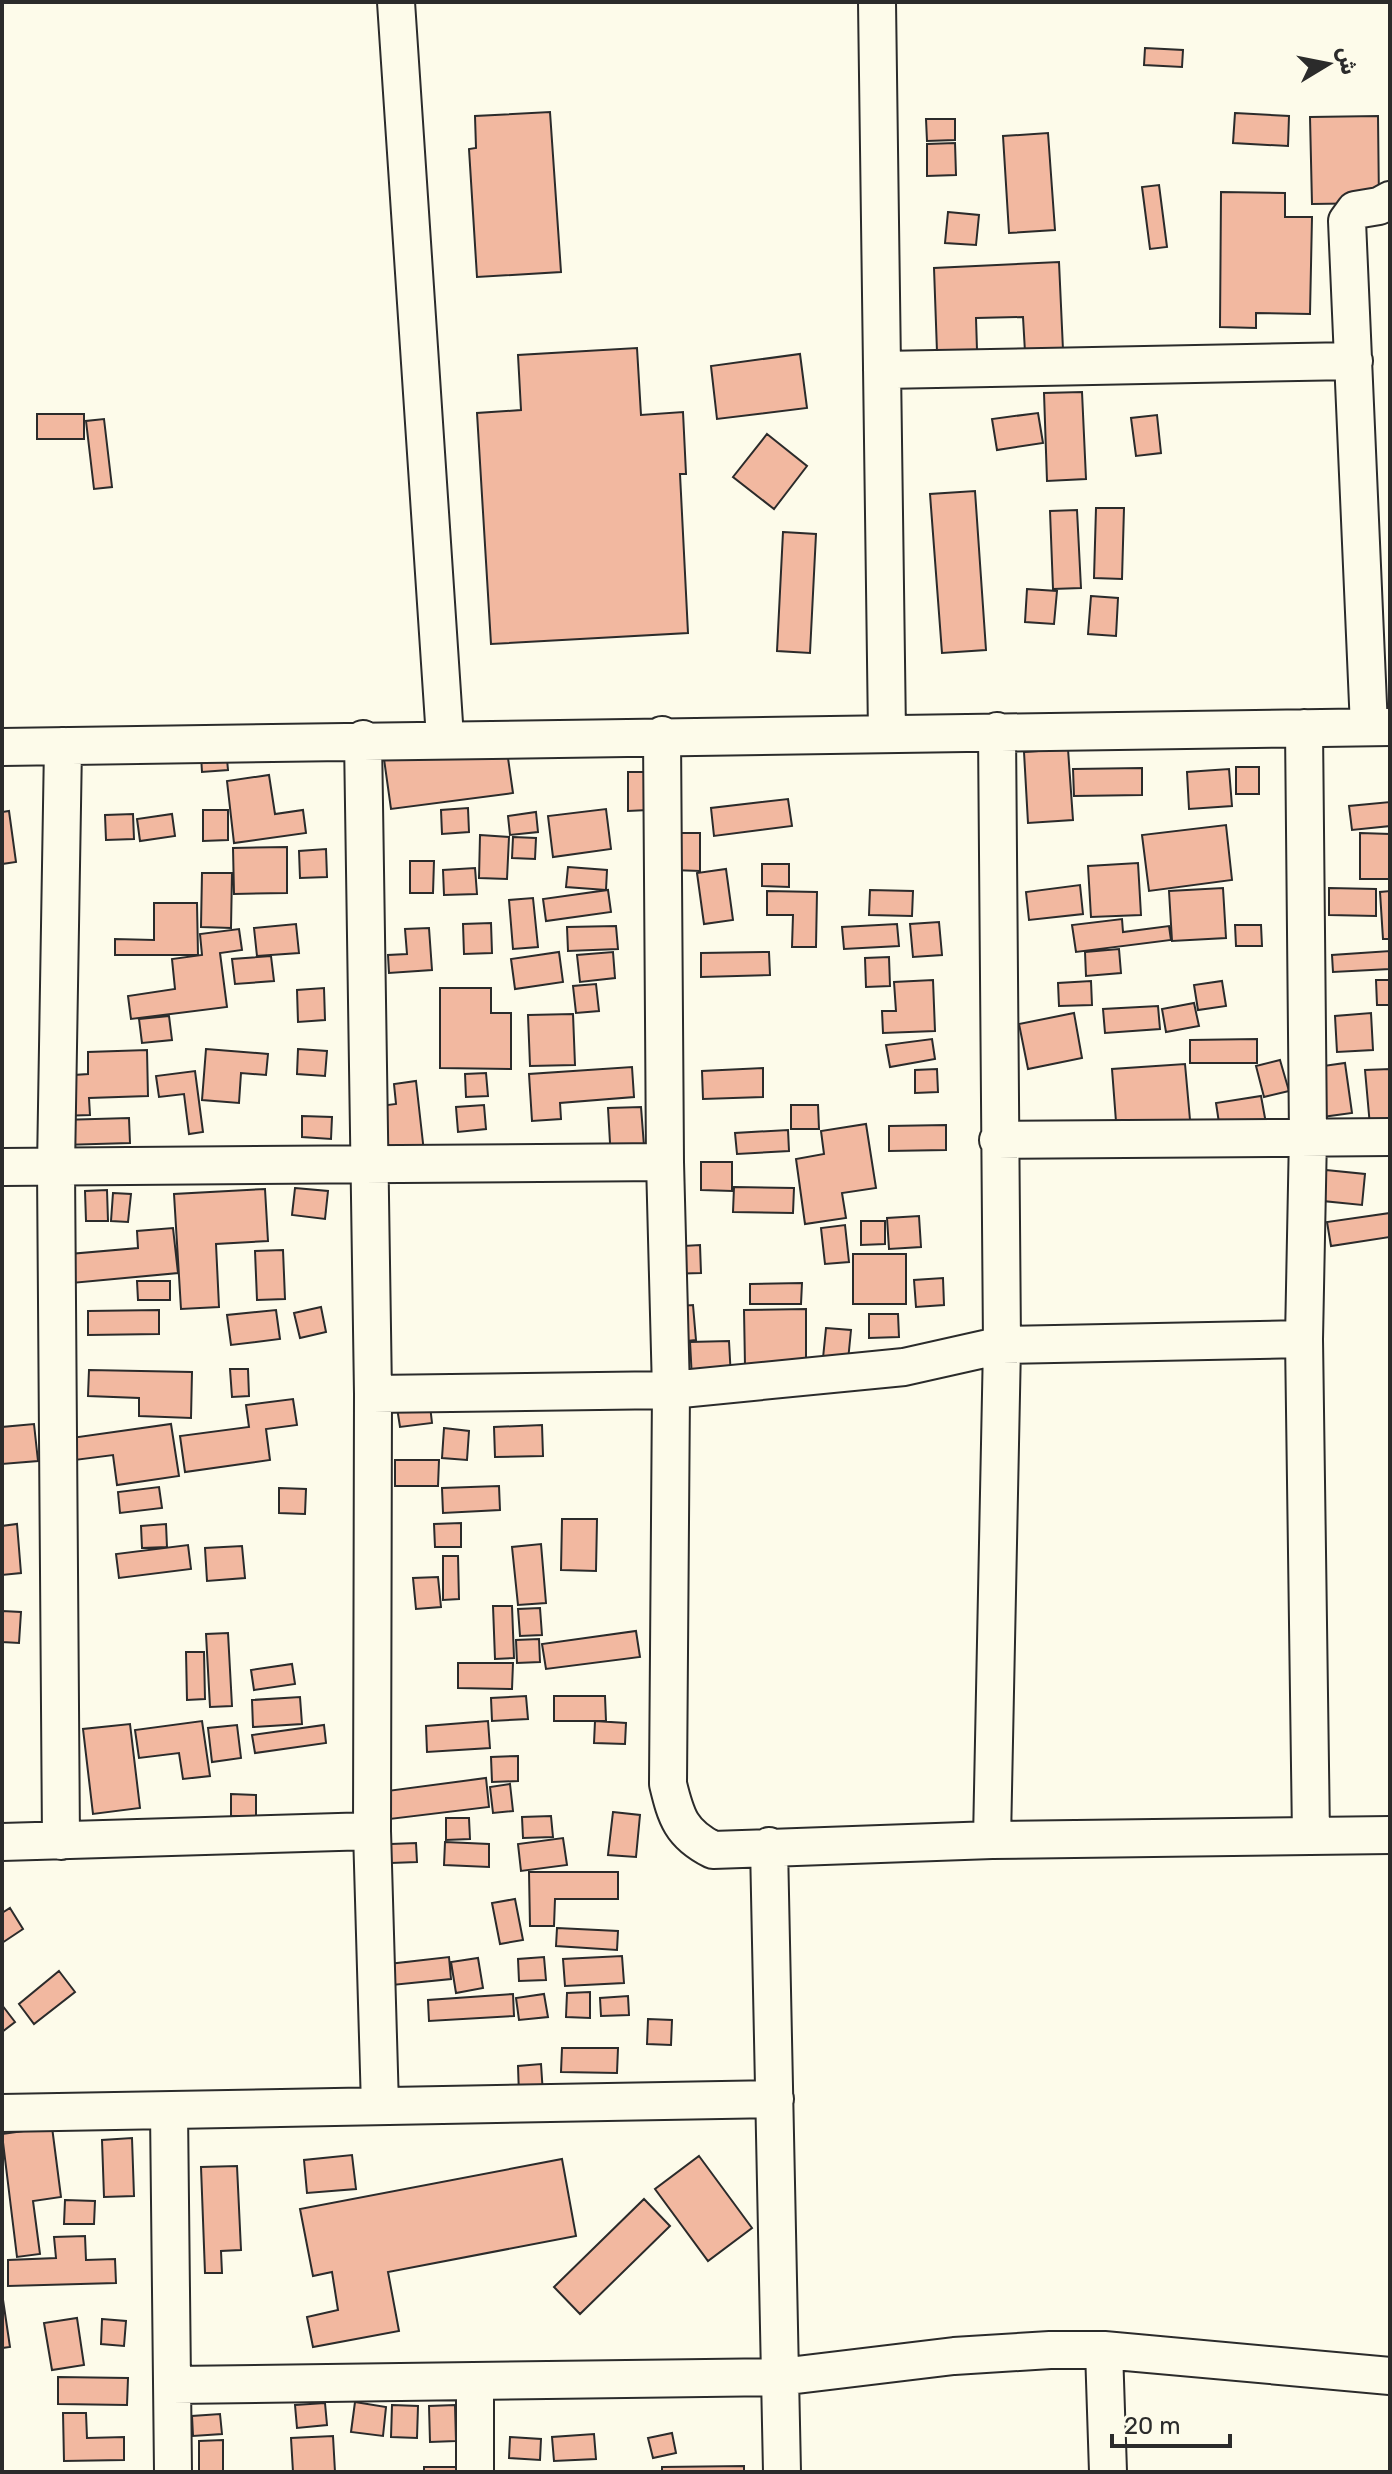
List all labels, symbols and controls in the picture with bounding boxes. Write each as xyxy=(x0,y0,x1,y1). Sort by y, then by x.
north arrow xyxy=(1288,24,1368,104)
text: ش xyxy=(1331,45,1363,77)
scale bar xyxy=(1112,2398,1230,2448)
text: 20 m xyxy=(1124,2412,1181,2440)

